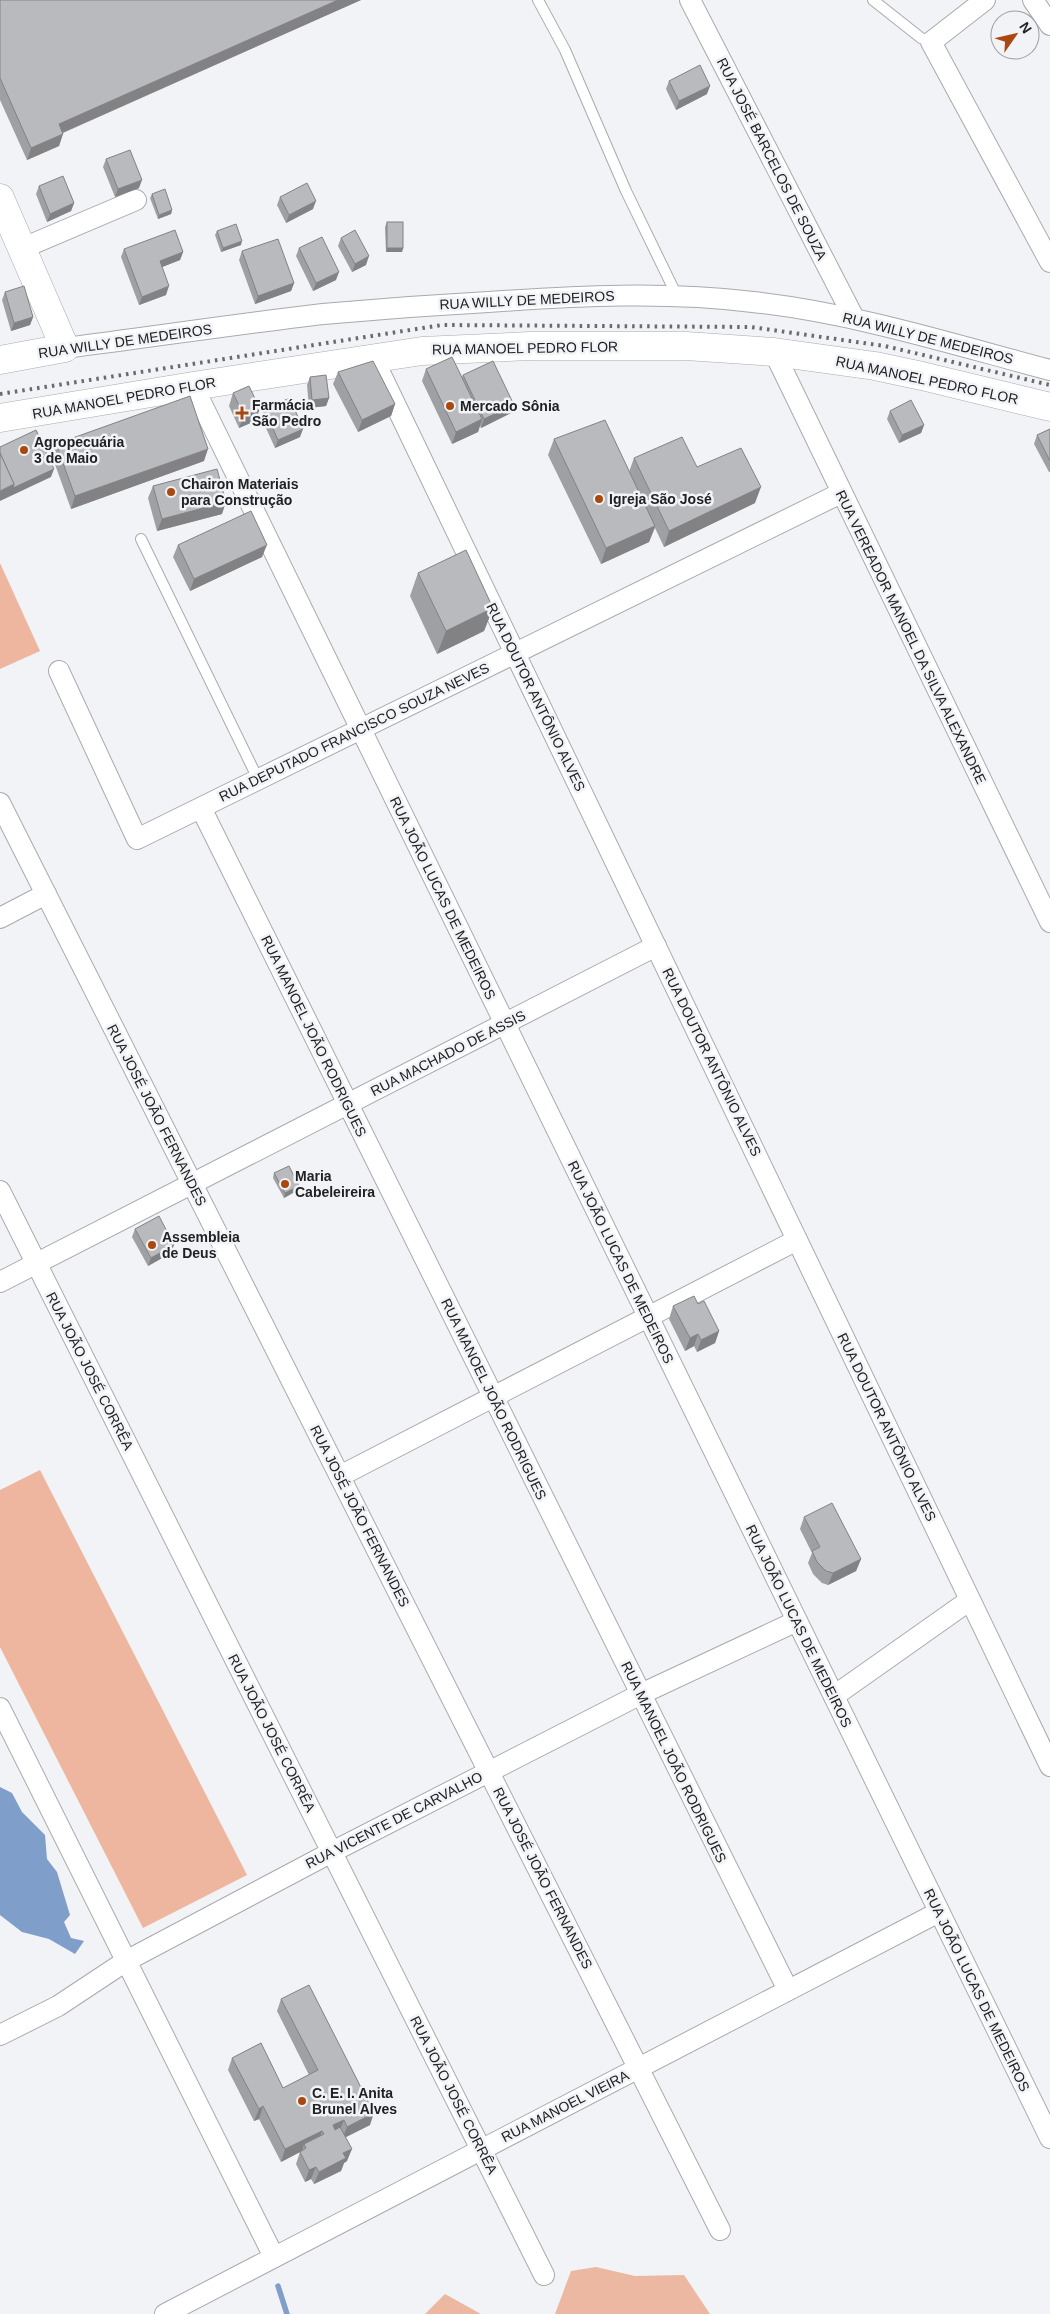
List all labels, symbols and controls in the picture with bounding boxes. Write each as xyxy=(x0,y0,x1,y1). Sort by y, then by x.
north arrow xyxy=(990,10,1040,60)
text: N xyxy=(1016,19,1035,36)
street label: RUA JOSÉ BARCELOS DE SOUZA xyxy=(714,55,830,263)
street label: RUA WILLY DE MEDEIROS xyxy=(439,287,615,313)
street label: RUA WILLY DE MEDEIROS xyxy=(841,309,1015,367)
street label: RUA WILLY DE MEDEIROS xyxy=(37,321,213,361)
street label: RUA MANOEL PEDRO FLOR xyxy=(432,338,618,358)
street label: RUA MANOEL PEDRO FLOR xyxy=(834,353,1020,407)
street label: RUA MANOEL PEDRO FLOR xyxy=(31,374,217,422)
place label: Farmácia São Pedro xyxy=(252,397,321,429)
place label: Mercado Sônia xyxy=(460,398,560,414)
marker: Mercado Sônia xyxy=(444,400,456,412)
marker: Farmácia São Pedro xyxy=(236,407,248,419)
place label: Agropecuária 3 de Maio xyxy=(34,434,124,466)
marker: Agropecuária 3 de Maio xyxy=(18,444,30,456)
place label: Chairon Materiais para Construção xyxy=(181,476,299,508)
marker: Chairon Materiais para Construção xyxy=(165,486,177,498)
street label: RUA VEREADOR MANOEL DA SILVA ALEXANDRE xyxy=(833,487,989,787)
place label: Igreja São José xyxy=(609,491,712,507)
marker: Igreja São José xyxy=(593,493,605,505)
street label: RUA DOUTOR ANTÔNIO ALVES xyxy=(483,600,589,794)
street label: RUA DEPUTADO FRANCISCO SOUZA NEVES xyxy=(216,659,492,805)
street label: RUA JOÃO LUCAS DE MEDEIROS xyxy=(387,794,499,1002)
street label: RUA MANOEL JOÃO RODRIGUES xyxy=(258,933,370,1139)
street label: RUA DOUTOR ANTÔNIO ALVES xyxy=(659,965,765,1159)
street label: RUA MACHADO DE ASSIS xyxy=(368,1007,528,1099)
street label: RUA JOSÉ JOÃO FERNANDES xyxy=(104,1022,210,1208)
street label: RUA JOÃO LUCAS DE MEDEIROS xyxy=(565,1158,677,1366)
place label: Maria Cabeleireira xyxy=(295,1168,375,1200)
marker: Maria Cabeleireira xyxy=(279,1178,291,1190)
place label: Assembleia de Deus xyxy=(162,1229,240,1261)
marker: Assembleia de Deus xyxy=(146,1239,158,1251)
street label: RUA JOÃO JOSÉ CORRÊA xyxy=(43,1289,137,1453)
street label: RUA MANOEL JOÃO RODRIGUES xyxy=(438,1296,550,1502)
street label: RUA DOUTOR ANTÔNIO ALVES xyxy=(834,1330,940,1524)
street label: RUA JOSÉ JOÃO FERNANDES xyxy=(307,1423,413,1609)
street label: RUA JOÃO LUCAS DE MEDEIROS xyxy=(743,1522,855,1730)
street label: RUA JOÃO JOSÉ CORRÊA xyxy=(225,1651,319,1815)
street label: RUA MANOEL JOÃO RODRIGUES xyxy=(618,1659,730,1865)
street label: RUA VICENTE DE CARVALHO xyxy=(303,1768,485,1872)
street label: RUA JOSÉ JOÃO FERNANDES xyxy=(490,1785,596,1971)
street label: RUA JOÃO LUCAS DE MEDEIROS xyxy=(921,1886,1033,2094)
street label: RUA JOÃO JOSÉ CORRÊA xyxy=(407,2013,501,2177)
street label: RUA MANOEL VIEIRA xyxy=(499,2067,632,2145)
place label: C. E. I. Anita Brunel Alves xyxy=(312,2085,397,2117)
marker: C. E. I. Anita Brunel Alves xyxy=(296,2095,308,2107)

